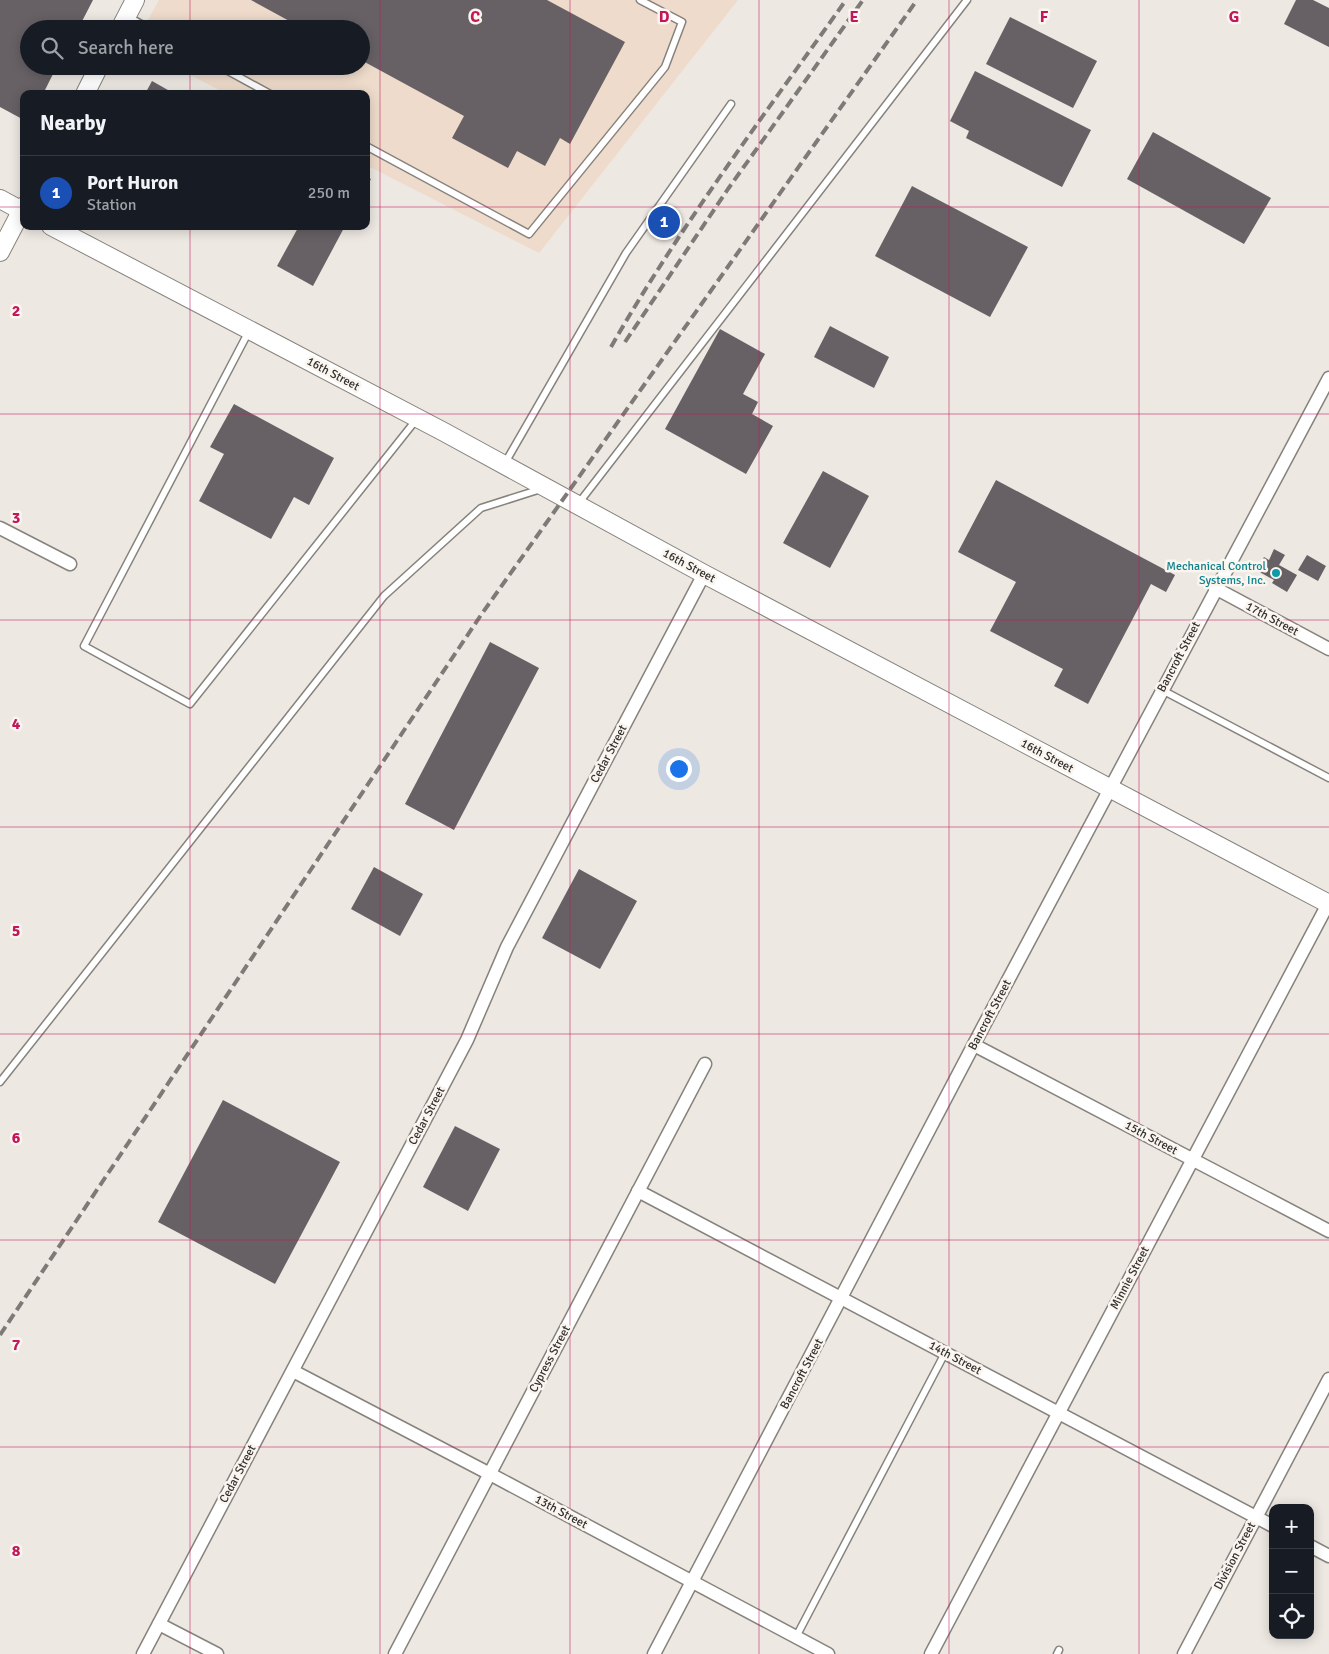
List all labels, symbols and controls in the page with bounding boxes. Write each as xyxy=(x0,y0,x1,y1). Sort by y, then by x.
text: C xyxy=(470,7,480,27)
text: D xyxy=(659,7,670,27)
text: E xyxy=(849,7,859,27)
text: F xyxy=(1040,7,1049,27)
text: G xyxy=(1229,7,1239,27)
search box xyxy=(20,20,370,75)
icon: search xyxy=(38,34,66,62)
text: Search here xyxy=(78,36,174,60)
text: Nearby xyxy=(40,110,106,136)
text: Port Huron xyxy=(87,171,178,195)
text: 1 xyxy=(52,183,60,203)
text: 250 m xyxy=(308,183,350,203)
text: Station xyxy=(87,195,137,215)
pin: 1 xyxy=(648,203,680,241)
text: 2 xyxy=(12,301,20,321)
street label: 16th Street xyxy=(304,354,362,394)
text: 3 xyxy=(12,508,20,528)
street label: 16th Street xyxy=(660,546,718,586)
place label: Mechanical Control Systems, Inc. xyxy=(1166,559,1266,588)
marker: Mechanical Control Systems, Inc. xyxy=(1270,567,1282,579)
street label: 17th Street xyxy=(1243,599,1301,639)
street label: Bancroft Street xyxy=(1154,619,1204,695)
text: 4 xyxy=(12,714,21,734)
street label: Cedar Street xyxy=(587,722,631,786)
street label: 16th Street xyxy=(1018,736,1076,776)
your location xyxy=(666,756,692,782)
text: 5 xyxy=(12,921,20,941)
street label: Bancroft Street xyxy=(965,977,1015,1053)
street label: Cedar Street xyxy=(405,1084,449,1148)
street label: 15th Street xyxy=(1122,1118,1180,1158)
text: 6 xyxy=(12,1128,21,1148)
street label: Minnie Street xyxy=(1107,1244,1153,1312)
street label: Cypress Street xyxy=(526,1323,574,1395)
text: 7 xyxy=(12,1335,21,1355)
street label: Bancroft Street xyxy=(777,1336,827,1412)
street label: 14th Street xyxy=(926,1338,984,1378)
street label: Cedar Street xyxy=(216,1442,260,1506)
street label: 13th Street xyxy=(532,1492,590,1532)
map controls xyxy=(1269,1504,1314,1639)
button: + xyxy=(1269,1504,1314,1549)
street label: Division Street xyxy=(1211,1519,1259,1593)
text: 8 xyxy=(12,1541,21,1561)
button: − xyxy=(1269,1549,1314,1594)
button: locate xyxy=(1269,1594,1314,1639)

